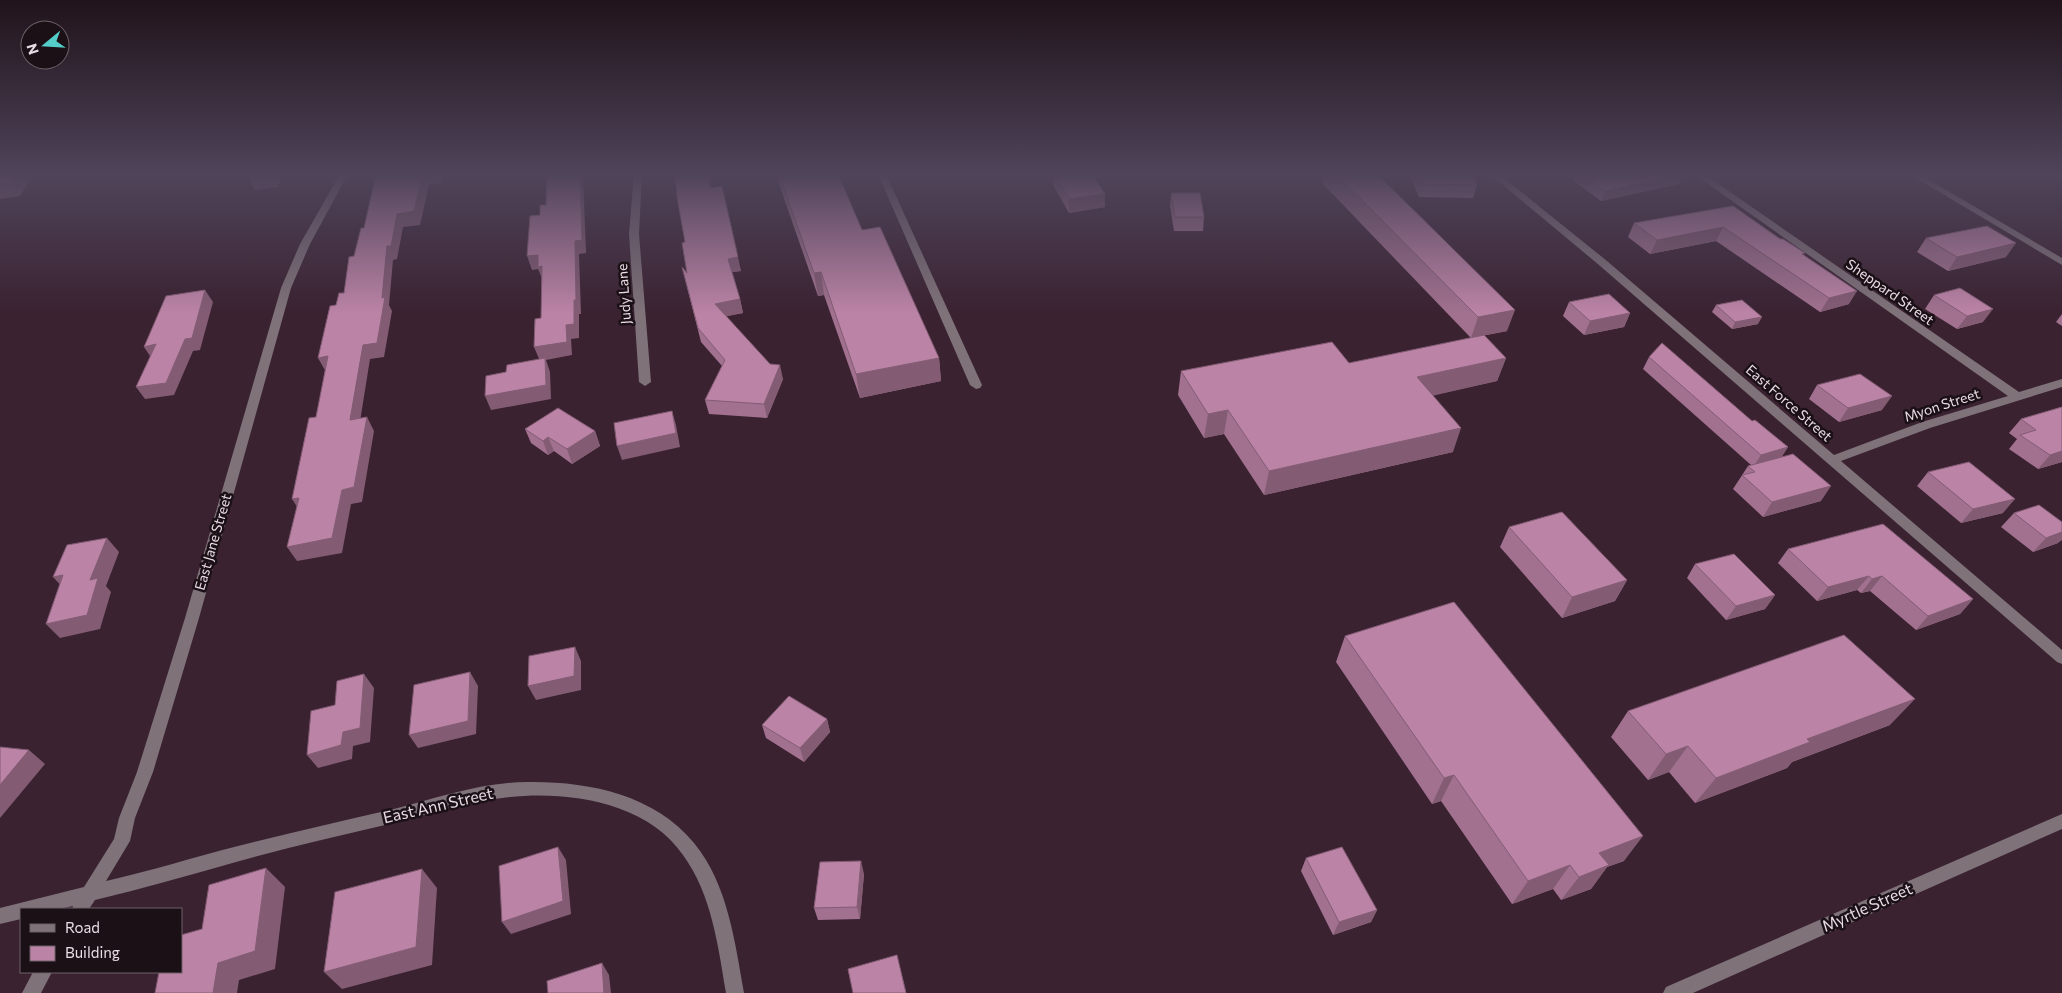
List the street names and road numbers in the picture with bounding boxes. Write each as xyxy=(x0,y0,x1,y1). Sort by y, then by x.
street label: Sheppard Street xyxy=(1843,255,1938,328)
street label: Judy Lane xyxy=(613,263,634,325)
street label: East Force Street xyxy=(1743,361,1836,445)
street label: Myon Street xyxy=(1902,384,1982,425)
street label: East Jane Street xyxy=(191,491,234,592)
street label: East Ann Street xyxy=(381,783,495,826)
street label: Myrtle Street xyxy=(1819,878,1915,935)

